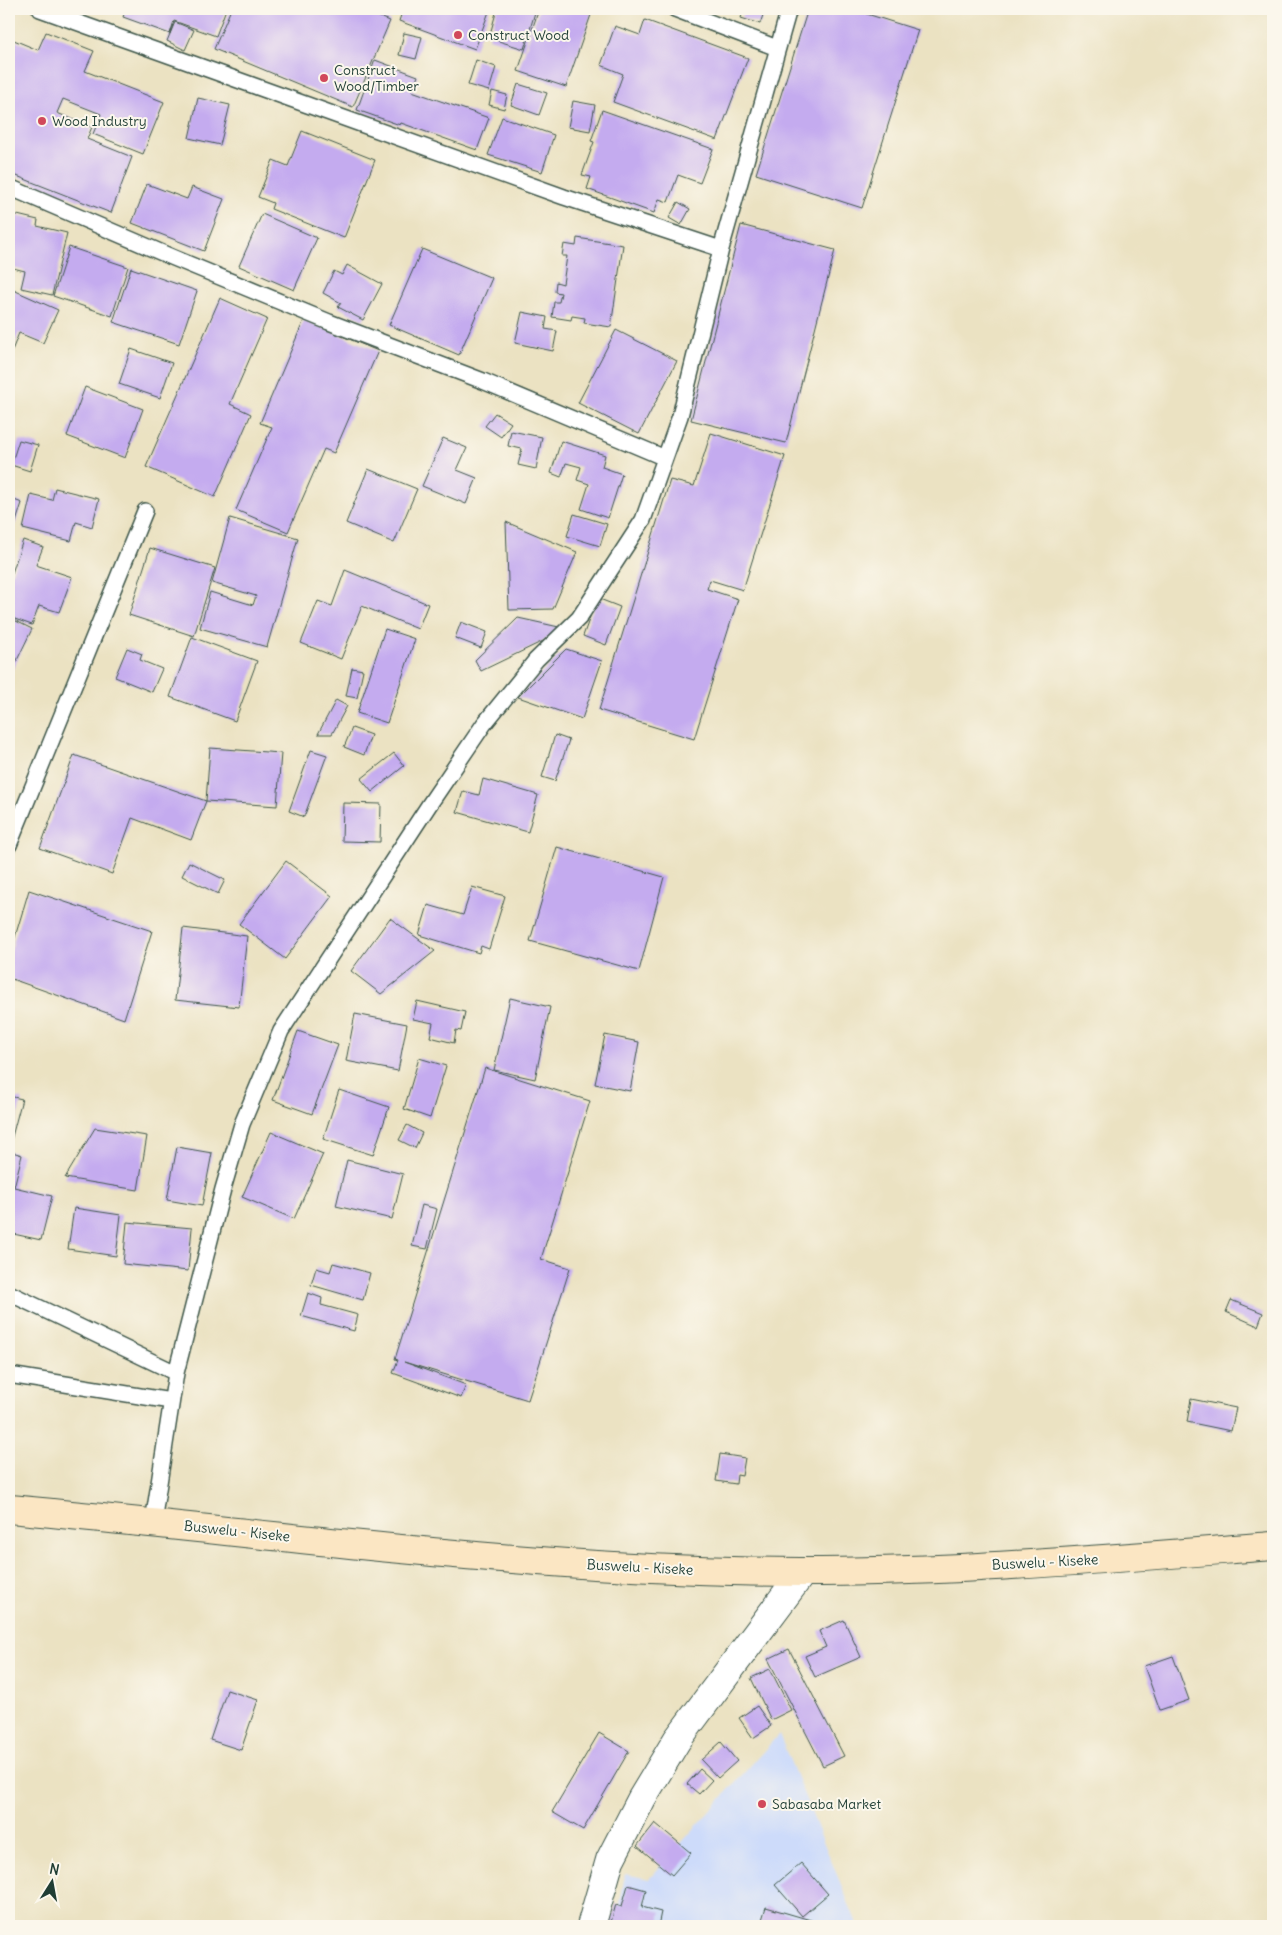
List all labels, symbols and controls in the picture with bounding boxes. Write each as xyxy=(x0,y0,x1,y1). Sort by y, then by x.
place label: Construct Wood xyxy=(468,26,569,44)
marker: Construct Wood xyxy=(452,29,464,41)
place label: Construct Wood/Timber xyxy=(334,61,419,95)
marker: Construct Wood/Timber xyxy=(318,72,330,84)
place label: Wood Industry xyxy=(52,112,147,130)
marker: Wood Industry xyxy=(36,115,48,127)
street label: Buswelu - Kiseke xyxy=(183,1516,291,1546)
street label: Buswelu - Kiseke xyxy=(991,1550,1099,1574)
street label: Buswelu - Kiseke xyxy=(586,1555,694,1579)
place label: Sabasaba Market xyxy=(772,1795,881,1813)
marker: Sabasaba Market xyxy=(756,1798,768,1810)
north arrow xyxy=(28,1858,78,1908)
text: N xyxy=(48,1859,61,1879)

